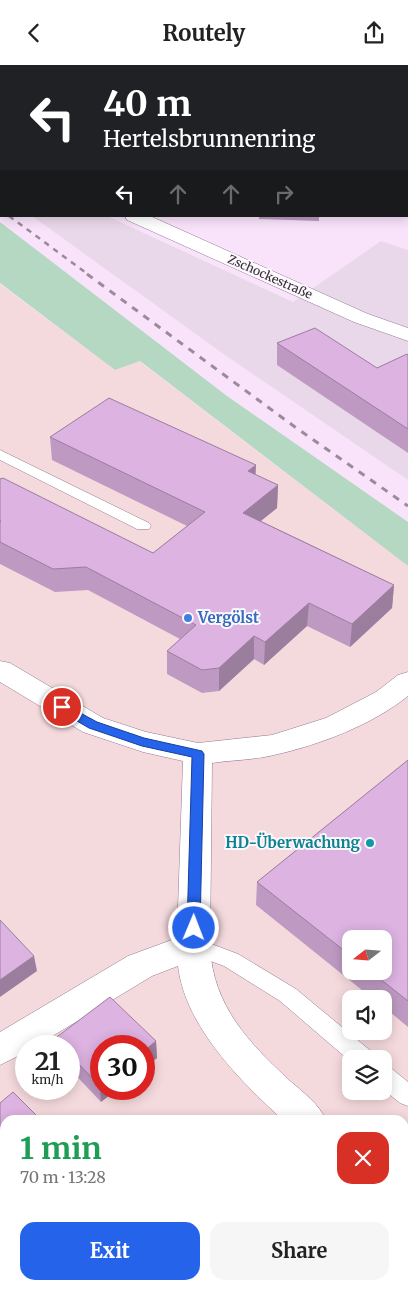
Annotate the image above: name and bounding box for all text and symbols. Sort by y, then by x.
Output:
icon: back [20,19,48,47]
text: Routely [163,19,245,47]
icon: share [360,19,388,47]
text: 40 m [103,82,191,126]
icon: left [20,85,85,150]
text: Hertelsbrunnenring [103,125,315,153]
icon: left [111,180,139,208]
icon: ahead [164,180,192,208]
icon: ahead [217,180,245,208]
icon: right [270,180,298,208]
street label: Zschockestraße [226,251,315,302]
place label: Vergölst [197,608,259,627]
marker: Vergölst [182,612,194,624]
pin [41,686,83,728]
icon: arrive [48,693,76,721]
place label: HD-Überwachung [225,832,361,852]
marker: HD-Überwachung [364,837,376,849]
position arrow [167,901,219,953]
north arrow [342,930,392,980]
map controls [342,930,392,1100]
button: sound [342,990,392,1040]
speed limit sign: 30 [90,1035,155,1100]
text: 21 [35,1045,60,1077]
button: layers [342,1050,392,1100]
text: km/h [32,1072,63,1087]
text: 1 min [20,1129,102,1167]
button: close [337,1132,389,1184]
text: 70 m · 13:28 [20,1167,106,1187]
button: Exit [20,1222,200,1280]
button: Share [210,1222,389,1280]

